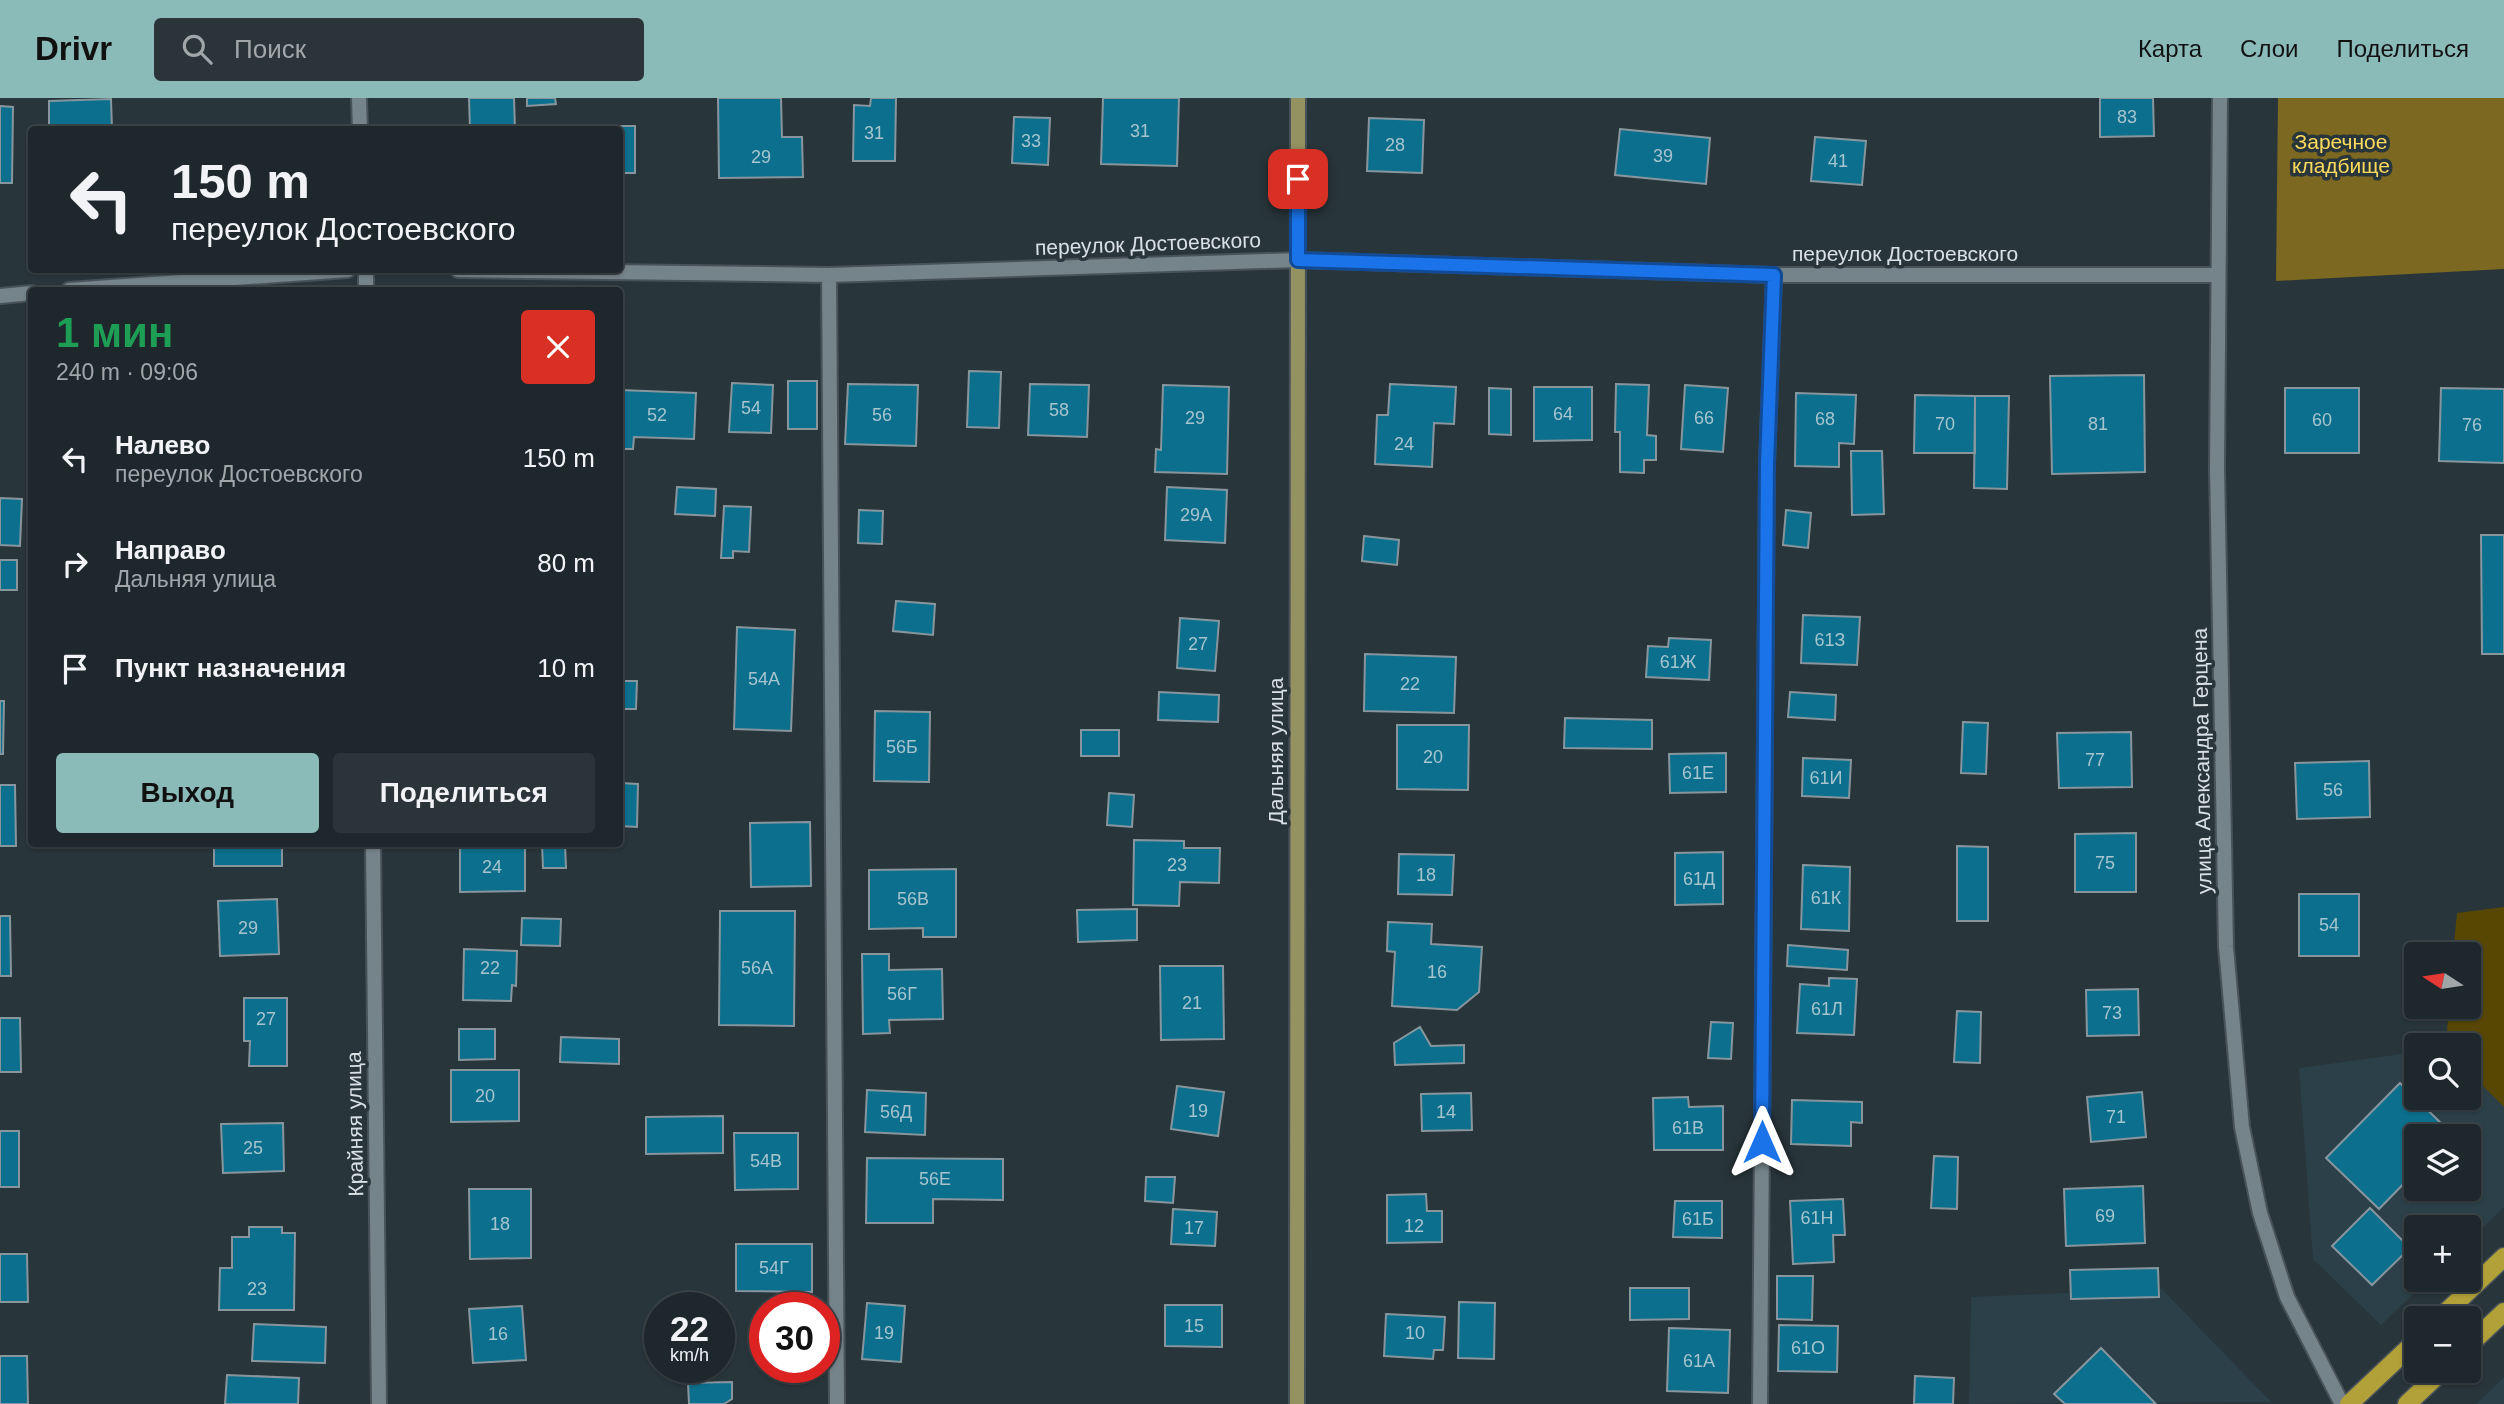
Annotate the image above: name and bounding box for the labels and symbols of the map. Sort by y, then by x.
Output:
house number: 83 [2117,107,2137,127]
house number: 31 [1130,121,1150,141]
house number: 31 [864,123,884,143]
park label: Заречное кладбище [2292,130,2390,177]
house number: 33 [1021,131,1041,151]
house number: 28 [1385,135,1405,155]
house number: 39 [1653,146,1673,166]
house number: 29 [751,147,771,167]
pin [1268,149,1328,209]
house number: 41 [1828,151,1848,171]
street label: переулок Достоевского [1035,228,1261,259]
street label: переулок Достоевского [1792,242,2018,265]
house number: 54 [741,398,761,418]
house number: 58 [1049,400,1069,420]
house number: 64 [1553,404,1573,424]
house number: 52 [647,405,667,425]
house number: 56 [872,405,892,425]
house number: 29 [1185,408,1205,428]
house number: 66 [1694,408,1714,428]
house number: 68 [1815,409,1835,429]
house number: 60 [2312,410,2332,430]
house number: 70 [1935,414,1955,434]
house number: 81 [2088,414,2108,434]
house number: 76 [2462,415,2482,435]
house number: 24 [1394,434,1414,454]
house number: 29А [1180,505,1212,525]
street label: улица Александра Герцена [2188,627,2215,894]
house number: 61З [1815,630,1845,650]
house number: 27 [1188,634,1208,654]
house number: 61Ж [1660,652,1697,672]
house number: 54А [748,669,780,689]
house number: 22 [1400,674,1420,694]
street label: Дальняя улица [1264,677,1287,825]
house number: 56Б [886,737,918,757]
house number: 20 [1423,747,1443,767]
house number: 77 [2085,750,2105,770]
house number: 61Е [1682,763,1714,783]
house number: 61И [1810,768,1842,788]
house number: 56 [2323,780,2343,800]
house number: 75 [2095,853,2115,873]
house number: 23 [1167,855,1187,875]
house number: 24 [482,857,502,877]
house number: 18 [1416,865,1436,885]
house number: 61Д [1683,869,1715,889]
house number: 61К [1811,888,1842,908]
house number: 56В [897,889,929,909]
house number: 54 [2319,915,2339,935]
house number: 29 [238,918,258,938]
north arrow [2404,942,2482,1018]
house number: 22 [480,958,500,978]
house number: 56А [741,958,773,978]
house number: 16 [1427,962,1447,982]
house number: 56Г [887,984,917,1004]
house number: 21 [1182,993,1202,1013]
house number: 61Л [1811,999,1843,1019]
house number: 73 [2102,1003,2122,1023]
house number: 27 [256,1009,276,1029]
street label: Крайняя улица [342,1051,367,1197]
house number: 20 [475,1086,495,1106]
house number: 19 [1188,1101,1208,1121]
house number: 56Д [880,1102,912,1122]
house number: 14 [1436,1102,1456,1122]
position arrow [1725,1105,1799,1179]
house number: 71 [2106,1107,2126,1127]
house number: 61В [1672,1118,1704,1138]
house number: 25 [243,1138,263,1158]
house number: 54В [750,1151,782,1171]
house number: 56Е [919,1169,951,1189]
house number: 69 [2095,1206,2115,1226]
house number: 61Н [1800,1208,1834,1228]
house number: 61Б [1682,1209,1714,1229]
house number: 18 [490,1214,510,1234]
house number: 12 [1404,1216,1424,1236]
house number: 17 [1184,1218,1204,1238]
house number: 54Г [759,1258,789,1278]
house number: 23 [247,1279,267,1299]
speed limit sign: 30 [749,1292,840,1383]
house number: 15 [1184,1316,1204,1336]
house number: 19 [874,1323,894,1343]
house number: 10 [1405,1323,1425,1343]
house number: 16 [488,1324,508,1344]
house number: 61О [1791,1338,1825,1358]
house number: 61А [1683,1351,1715,1371]

